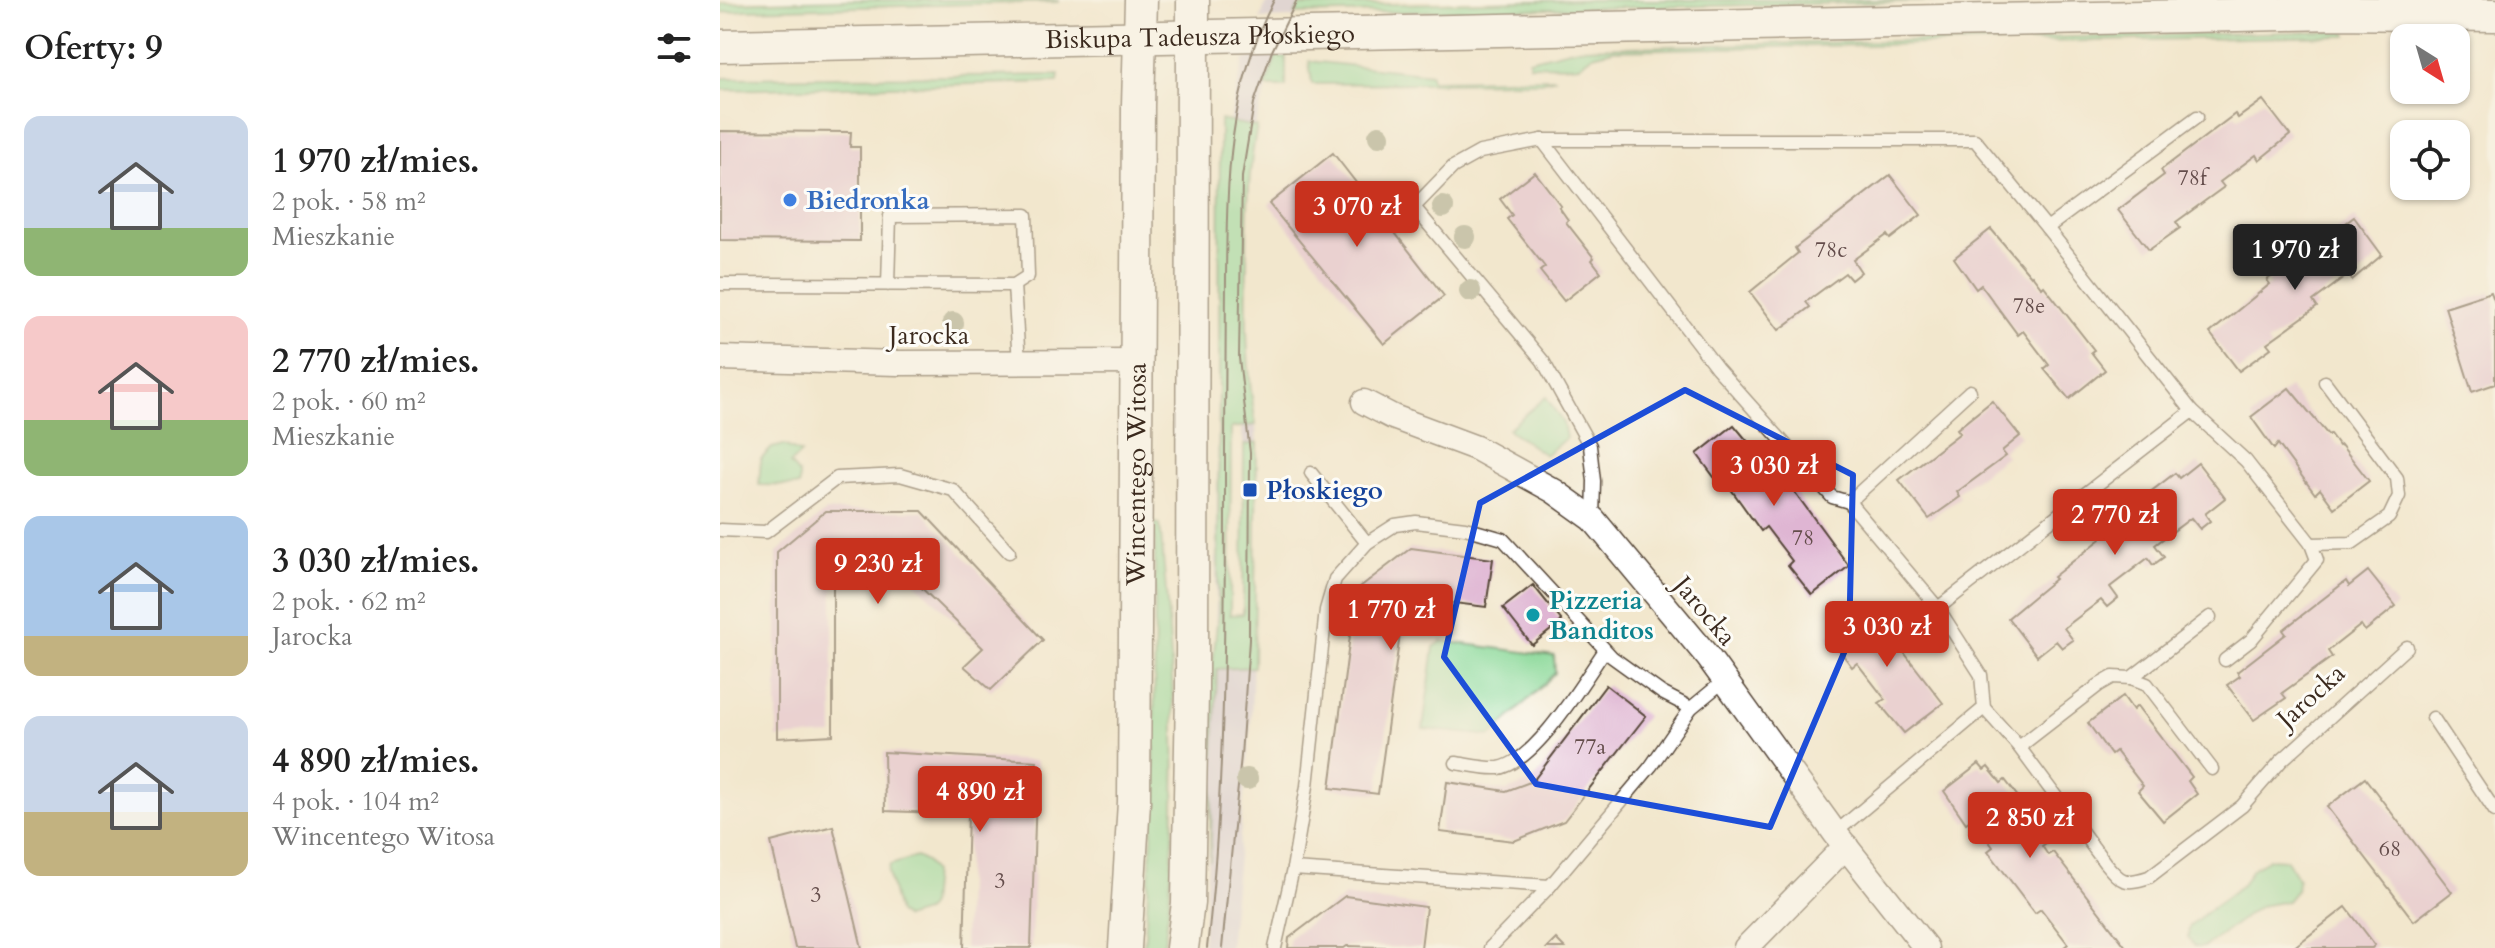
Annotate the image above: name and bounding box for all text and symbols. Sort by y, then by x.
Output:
street label: Biskupa Tadeusza Płoskiego [1045,16,1355,57]
north arrow [2390,24,2470,104]
map controls [2390,24,2470,200]
text: Oferty: 9 [24,25,163,71]
icon: filters [652,26,696,70]
button: locate [2390,120,2470,200]
text: 1 970 zł/mies. [272,138,480,184]
icon: home [88,148,184,244]
house number: 78f [2177,163,2210,193]
pin: 3 070 zł [1274,181,1440,249]
place label: Biedronka [806,183,930,218]
text: 2 pok. · 58 m² [272,184,426,219]
text: 3 070 zł [1313,189,1401,224]
marker: Biedronka [781,191,799,209]
text: Mieszkanie [272,219,395,254]
pin: 1 970 zł [2212,224,2378,292]
text: 1 970 zł [2251,232,2339,267]
house number: 78c [1815,235,1847,265]
house number: 78e [2013,291,2045,321]
street label: Jarocka [885,318,969,353]
text: 2 770 zł/mies. [272,338,480,384]
icon: home [88,348,184,444]
street label: Wincentego Witosa [1118,363,1154,587]
text: 2 pok. · 60 m² [272,384,426,419]
text: Mieszkanie [272,419,395,454]
pin: 3 030 zł [1691,440,1857,508]
text: 3 030 zł [1730,448,1818,483]
place label: Płoskiego [1266,473,1383,508]
marker: Płoskiego [1241,481,1259,499]
pin: 2 770 zł [2032,489,2198,557]
text: 2 770 zł [2071,497,2159,532]
house number: 78 [1792,523,1814,553]
text: 3 030 zł/mies. [272,538,480,584]
pin: 9 230 zł [795,538,961,606]
text: 9 230 zł [834,546,922,581]
icon: home [88,548,184,644]
street label: Jarocka [1663,566,1744,653]
place label: Pizzeria Banditos [1549,583,1654,648]
text: 2 pok. · 62 m² [272,584,426,619]
pin: 1 770 zł [1308,584,1474,652]
text: 1 770 zł [1347,592,1435,627]
pin: 3 030 zł [1804,601,1970,669]
marker: Pizzeria Banditos [1524,606,1542,624]
text: 3 030 zł [1843,609,1931,644]
text: Jarocka [272,619,353,654]
street label: Jarocka [2266,656,2353,739]
house number: 77a [1574,732,1607,762]
text: 4 890 zł/mies. [272,738,480,784]
icon: home [88,748,184,844]
pin: 4 890 zł [897,766,1063,834]
text: 4 890 zł [936,774,1024,809]
text: 4 pok. · 104 m² [272,784,439,819]
pin: 2 850 zł [1947,792,2113,860]
text: 2 850 zł [1986,800,2074,835]
text: Wincentego Witosa [272,819,495,854]
house number: 68 [2379,834,2401,864]
house number: 3 [994,866,1006,896]
house number: 3 [810,880,822,910]

